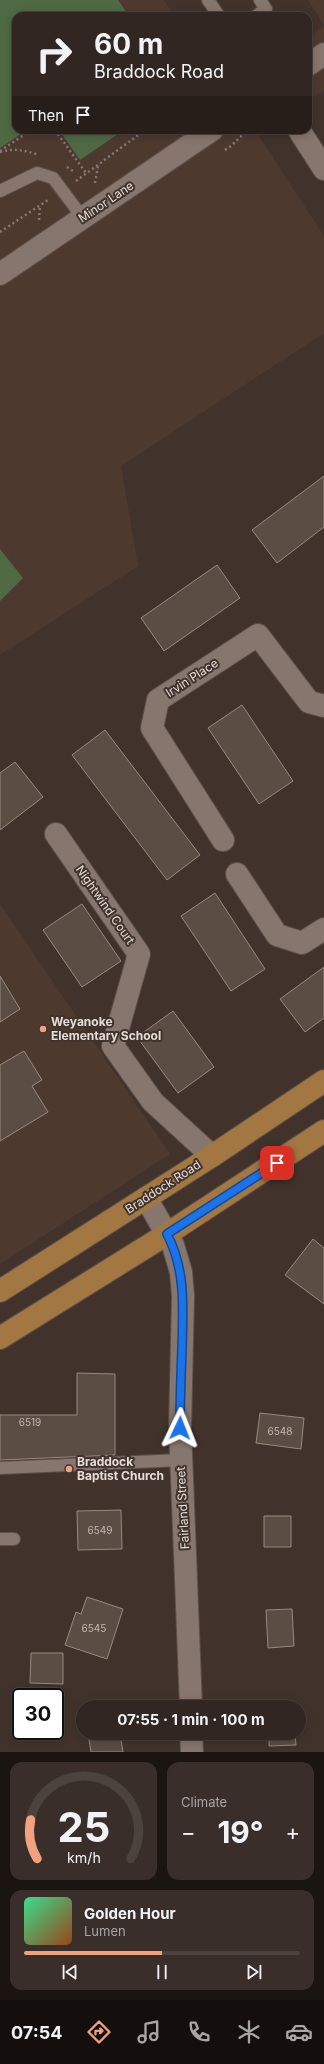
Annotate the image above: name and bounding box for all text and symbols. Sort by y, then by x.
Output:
text: 60 m [94,27,163,61]
icon: right [28,28,80,80]
text: Braddock Road [94,61,224,82]
icon: arrive [72,104,94,126]
text: Then [28,106,64,125]
street label: Minor Lane [75,178,136,226]
street label: Irvin Place [163,655,221,700]
street label: Nightwind Court [73,862,138,947]
place label: Weyanoke Elementary School [51,1014,161,1043]
marker: Weyanoke Elementary School [38,1024,48,1034]
pin [260,1146,294,1180]
icon: arrive [266,1152,288,1174]
street label: Braddock Road [122,1157,203,1216]
position arrow [159,1407,201,1449]
house number: 6519 [19,1416,41,1428]
house number: 6548 [268,1425,292,1437]
place label: Braddock Baptist Church [77,1454,164,1483]
marker: Braddock Baptist Church [64,1464,74,1474]
street label: Fairland Street [173,1466,192,1550]
house number: 6549 [88,1524,112,1536]
house number: 6545 [82,1622,106,1634]
speed limit sign: 30 [12,1688,64,1740]
text: 07:55 · 1 min · 100 m [117,1710,265,1729]
text: Climate [181,1794,227,1810]
text: 25 [57,1802,110,1852]
text: 19° [217,1814,264,1850]
text: − [181,1819,196,1845]
text: + [285,1819,300,1845]
text: km/h [67,1849,100,1866]
text: Golden Hour [84,1904,176,1923]
text: Lumen [84,1923,126,1939]
icon: previous [59,1961,81,1983]
icon: pause [151,1961,173,1983]
icon: next [243,1961,265,1983]
icon: directions [85,2018,113,2046]
icon: music [135,2018,163,2046]
icon: phone [185,2018,213,2046]
icon: climate [235,2018,263,2046]
icon: car [285,2018,313,2046]
text: 07:54 [11,2022,62,2043]

